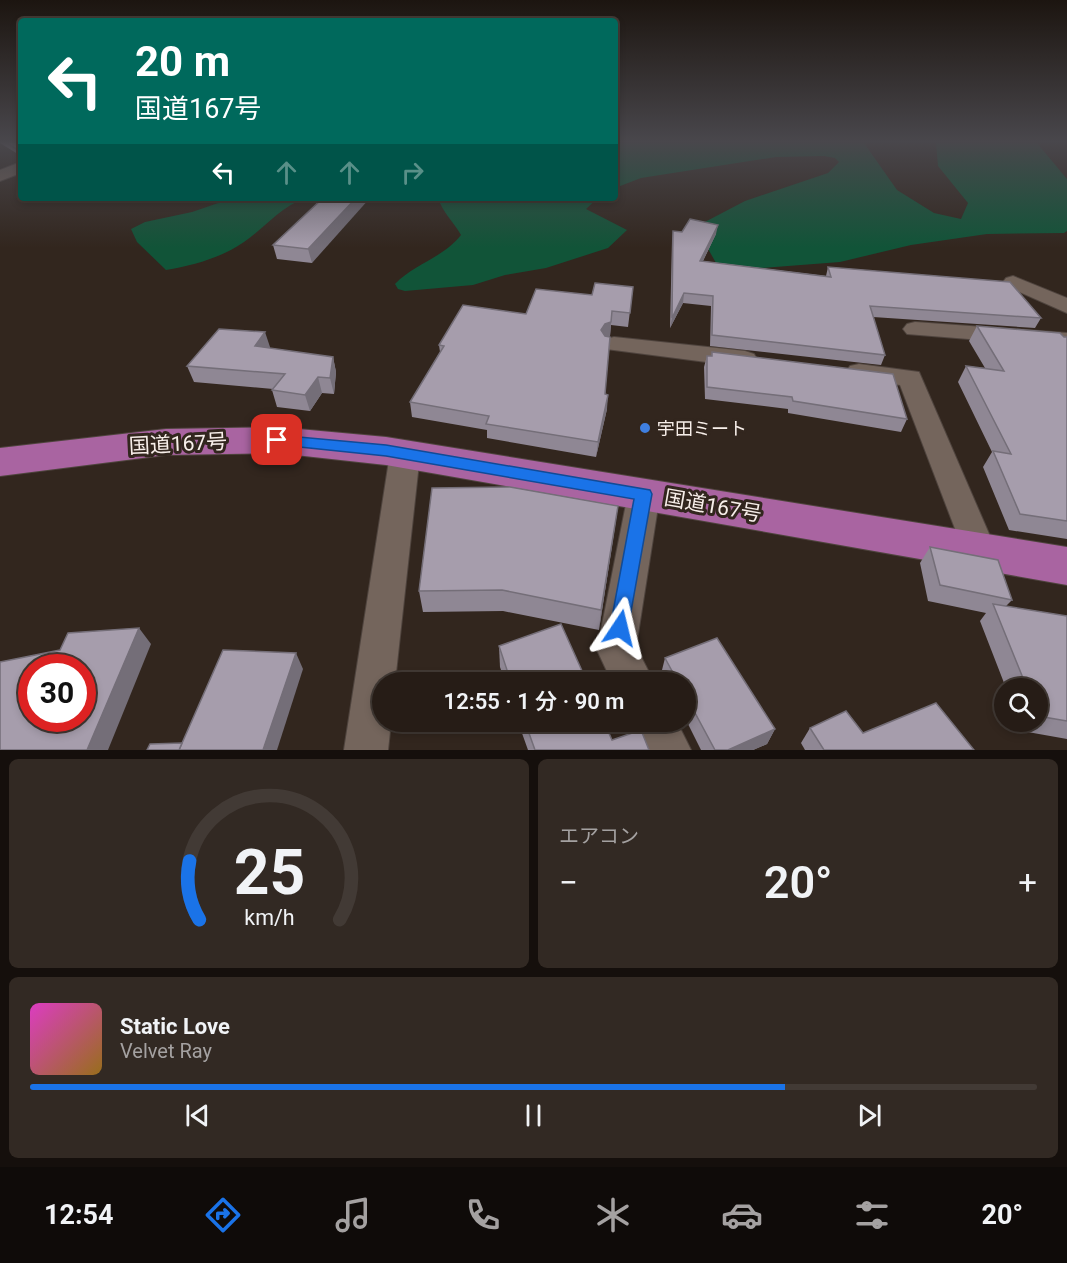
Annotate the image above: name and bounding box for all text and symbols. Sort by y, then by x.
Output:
text: 20 m [135,37,230,86]
icon: left [36,42,114,120]
text: 国道167号 [135,93,262,125]
icon: left [207,156,240,189]
icon: ahead [270,156,303,189]
icon: ahead [333,156,366,189]
icon: right [396,156,429,189]
pin [251,414,302,465]
place label: 宇田ミート [657,418,747,439]
marker: 宇田ミート [638,421,652,435]
icon: arrive [260,423,293,456]
street label: 国道167号 [128,429,228,459]
street label: 国道167号 [662,486,764,526]
position arrow [588,596,652,660]
speed limit sign: 30 [18,654,96,732]
map controls [994,678,1048,732]
button: search [994,678,1048,732]
text: 12:55 · 1 分 · 90 m [444,689,624,714]
text: エアコン [559,824,639,848]
text: 25 [233,836,305,909]
text: 20° [764,856,832,909]
text: − [559,863,578,902]
text: + [1018,863,1037,902]
text: km/h [244,906,294,931]
text: Static Love [120,1014,230,1039]
text: Velvet Ray [120,1039,212,1063]
icon: previous [181,1099,214,1132]
icon: pause [517,1099,550,1132]
icon: next [853,1099,886,1132]
icon: directions [202,1194,244,1236]
icon: music [332,1194,374,1236]
icon: phone [462,1194,504,1236]
icon: climate [592,1194,634,1236]
icon: car [721,1194,763,1236]
icon: filters [851,1194,893,1236]
text: 12:54 [44,1199,114,1231]
text: 20° [981,1199,1023,1231]

